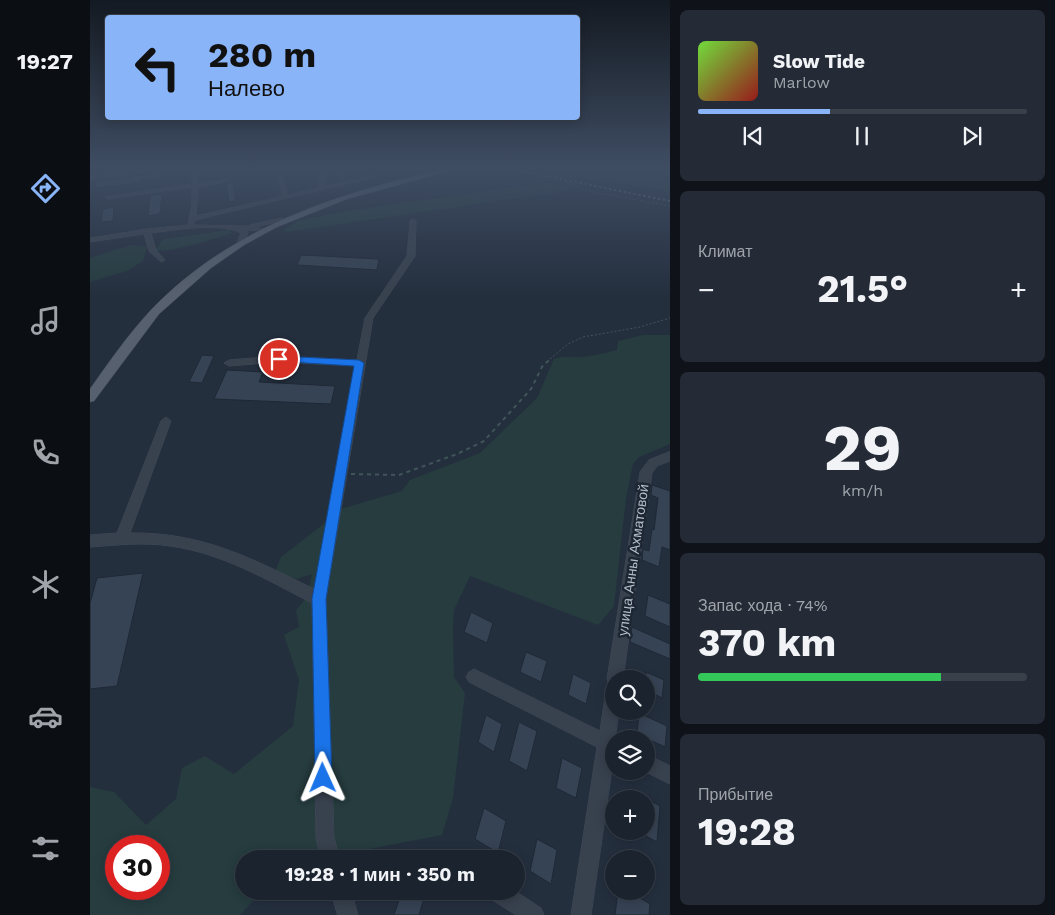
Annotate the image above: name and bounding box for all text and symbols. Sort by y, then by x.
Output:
text: 280 m [208,34,316,76]
icon: left [125,35,190,100]
text: 19:27 [17,49,73,74]
text: Slow Tide [773,50,865,73]
text: Marlow [773,73,830,92]
text: Налево [208,76,285,101]
icon: previous [739,122,767,150]
icon: pause [848,122,876,150]
icon: next [958,122,986,150]
icon: directions [28,171,63,206]
text: Климат [698,242,752,261]
text: 21.5° [817,267,908,311]
text: − [698,273,715,306]
text: + [1010,273,1027,306]
icon: music [28,303,63,338]
pin [258,338,300,380]
icon: arrive [265,345,293,373]
text: 29 [823,410,902,486]
icon: phone [28,435,63,470]
text: km/h [842,481,883,500]
street label: улица Анны Ахматовой [614,483,652,637]
icon: climate [28,567,63,602]
text: Запас хода · 74% [698,596,827,615]
text: 370 km [698,621,836,665]
map controls [605,670,655,900]
button: search [605,670,655,720]
icon: car [28,699,63,734]
button: layers [605,730,655,780]
position arrow [296,751,348,803]
text: Прибытие [698,785,773,804]
button: + [605,790,655,840]
text: 19:28 [698,810,796,854]
icon: filters [28,831,63,866]
speed limit sign: 30 [105,835,170,900]
button: − [605,850,655,900]
text: 19:28 · 1 мин · 350 m [285,863,475,886]

